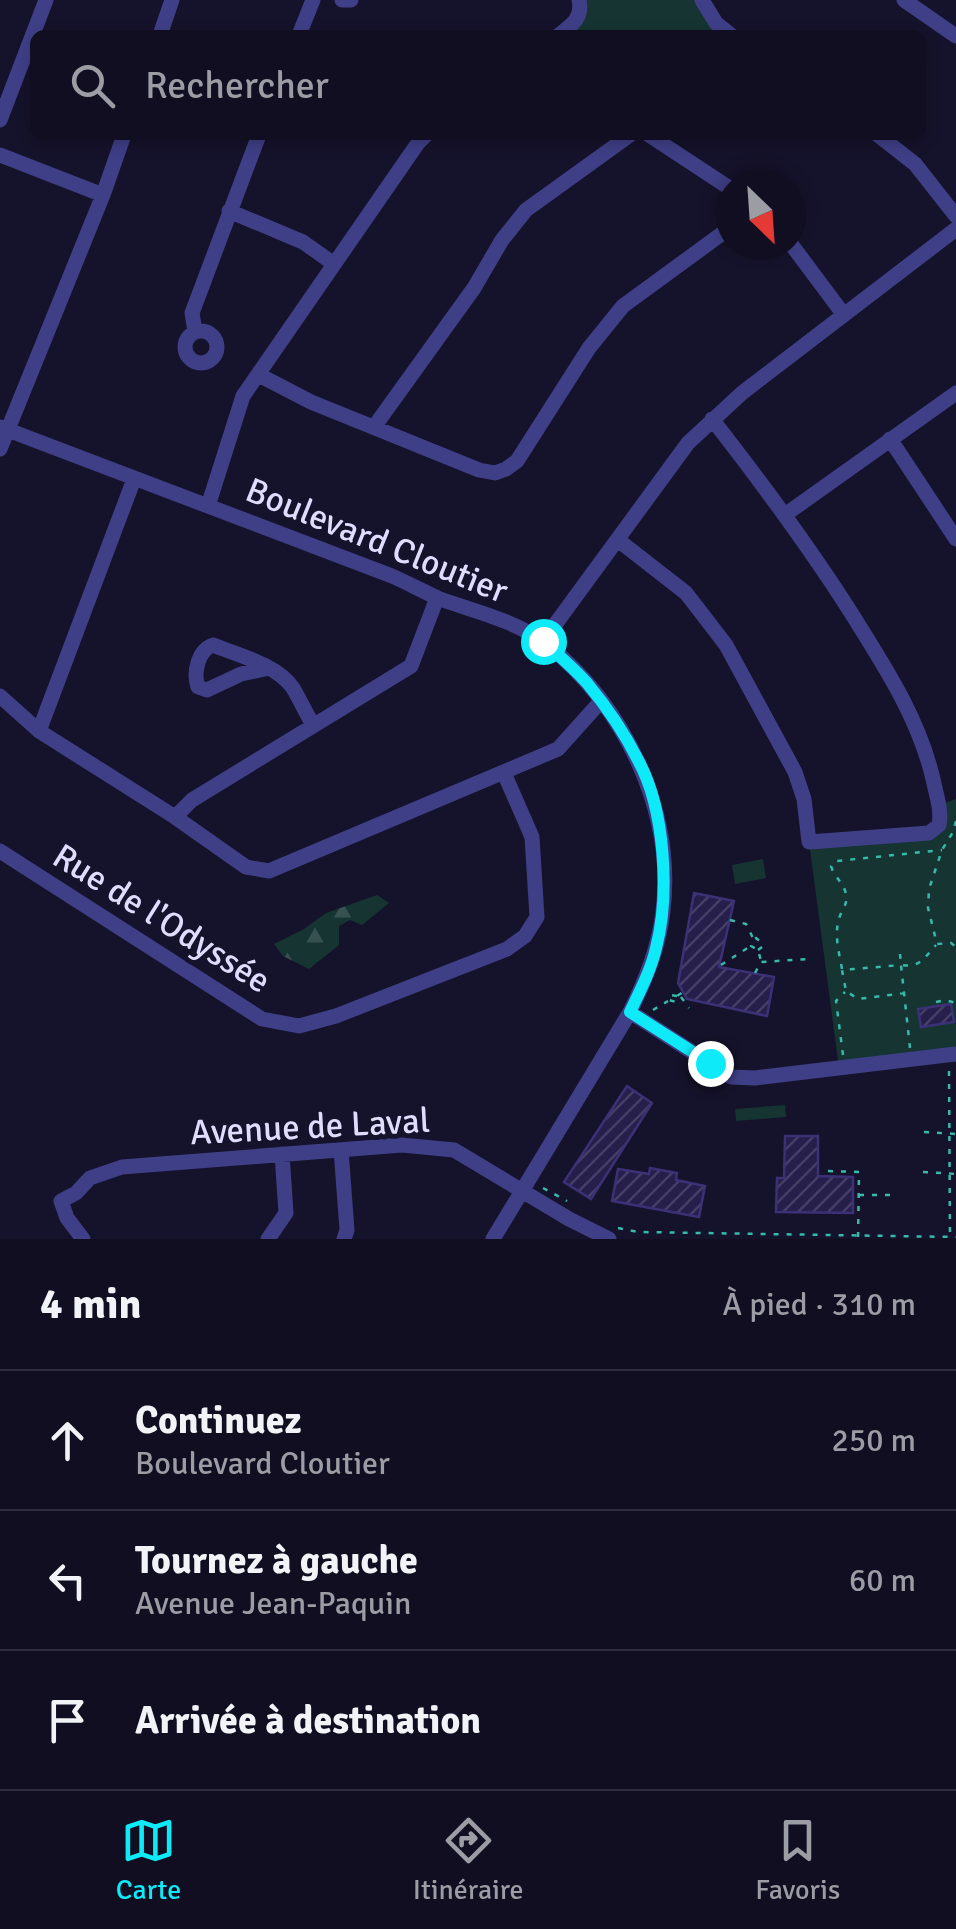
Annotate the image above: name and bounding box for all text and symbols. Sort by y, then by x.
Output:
search box [30,30,926,140]
icon: search [65,58,120,113]
text: Rechercher [145,62,329,109]
north arrow [716,170,806,260]
street label: Boulevard Cloutier [240,468,514,613]
route start [521,619,567,665]
street label: Rue de l'Odyssée [45,834,278,1002]
route end [688,1041,734,1087]
street label: Avenue de Laval [189,1099,431,1154]
text: 4 min [40,1279,141,1330]
text: À pied · 310 m [723,1285,916,1324]
text: Continuez [135,1397,302,1444]
icon: ahead [40,1413,95,1468]
text: 250 m [832,1421,916,1460]
text: Boulevard Cloutier [135,1444,390,1483]
text: Tournez à gauche [135,1537,418,1584]
icon: left [40,1553,95,1608]
text: 60 m [849,1561,916,1600]
text: Avenue Jean-Paquin [135,1584,411,1623]
icon: arrive [40,1693,95,1748]
text: Arrivée à destination [135,1697,481,1744]
tab: Carte [116,1813,181,1907]
tab: Itinéraire [413,1813,524,1907]
tab: Favoris [755,1813,840,1907]

